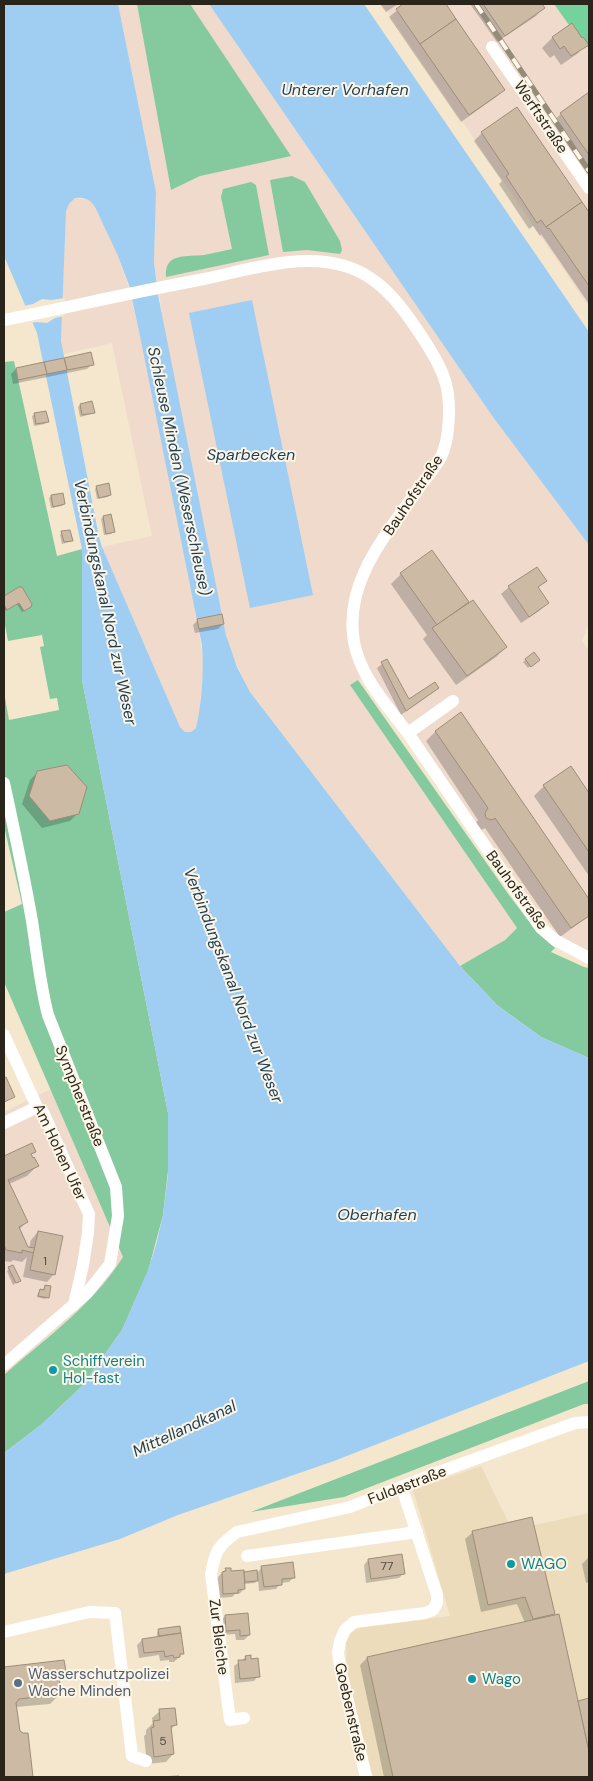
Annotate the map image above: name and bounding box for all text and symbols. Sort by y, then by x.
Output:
street label: Werftstraße [509,77,573,157]
water label: Unterer Vorhafen [281,79,409,100]
water label: Schleuse Minden (Weserschleuse) [143,345,216,597]
water label: Sparbecken [207,444,295,465]
street label: Bauhofstraße [379,451,447,539]
water label: Verbindungskanal Nord zur Weser [69,477,142,728]
street label: Bauhofstraße [482,846,552,934]
water label: Verbindungskanal Nord zur Weser [179,864,289,1107]
street label: Sympherstraße [51,1042,109,1150]
street label: Am Hohen Ufer [29,1100,91,1204]
water label: Oberhafen [337,1204,417,1225]
house number: 1 [43,1253,47,1269]
place label: Schiffverein Hol-fast [63,1351,145,1388]
marker: Schiffverein Hol-fast [47,1364,59,1376]
water label: Mittellandkanal [129,1395,240,1462]
street label: Fuldastraße [365,1461,449,1509]
place label: WAGO [521,1554,567,1574]
house number: 77 [381,1558,393,1574]
marker: WAGO [505,1558,517,1570]
street label: Zur Bleiche [204,1598,234,1676]
street label: Goebenstraße [330,1661,372,1763]
place label: Wasserschutzpolizei Wache Minden [28,1664,169,1701]
place label: Wago [482,1669,521,1689]
marker: Wago [466,1673,478,1685]
marker: Wasserschutzpolizei Wache Minden [12,1677,24,1689]
house number: 5 [159,1733,167,1749]

